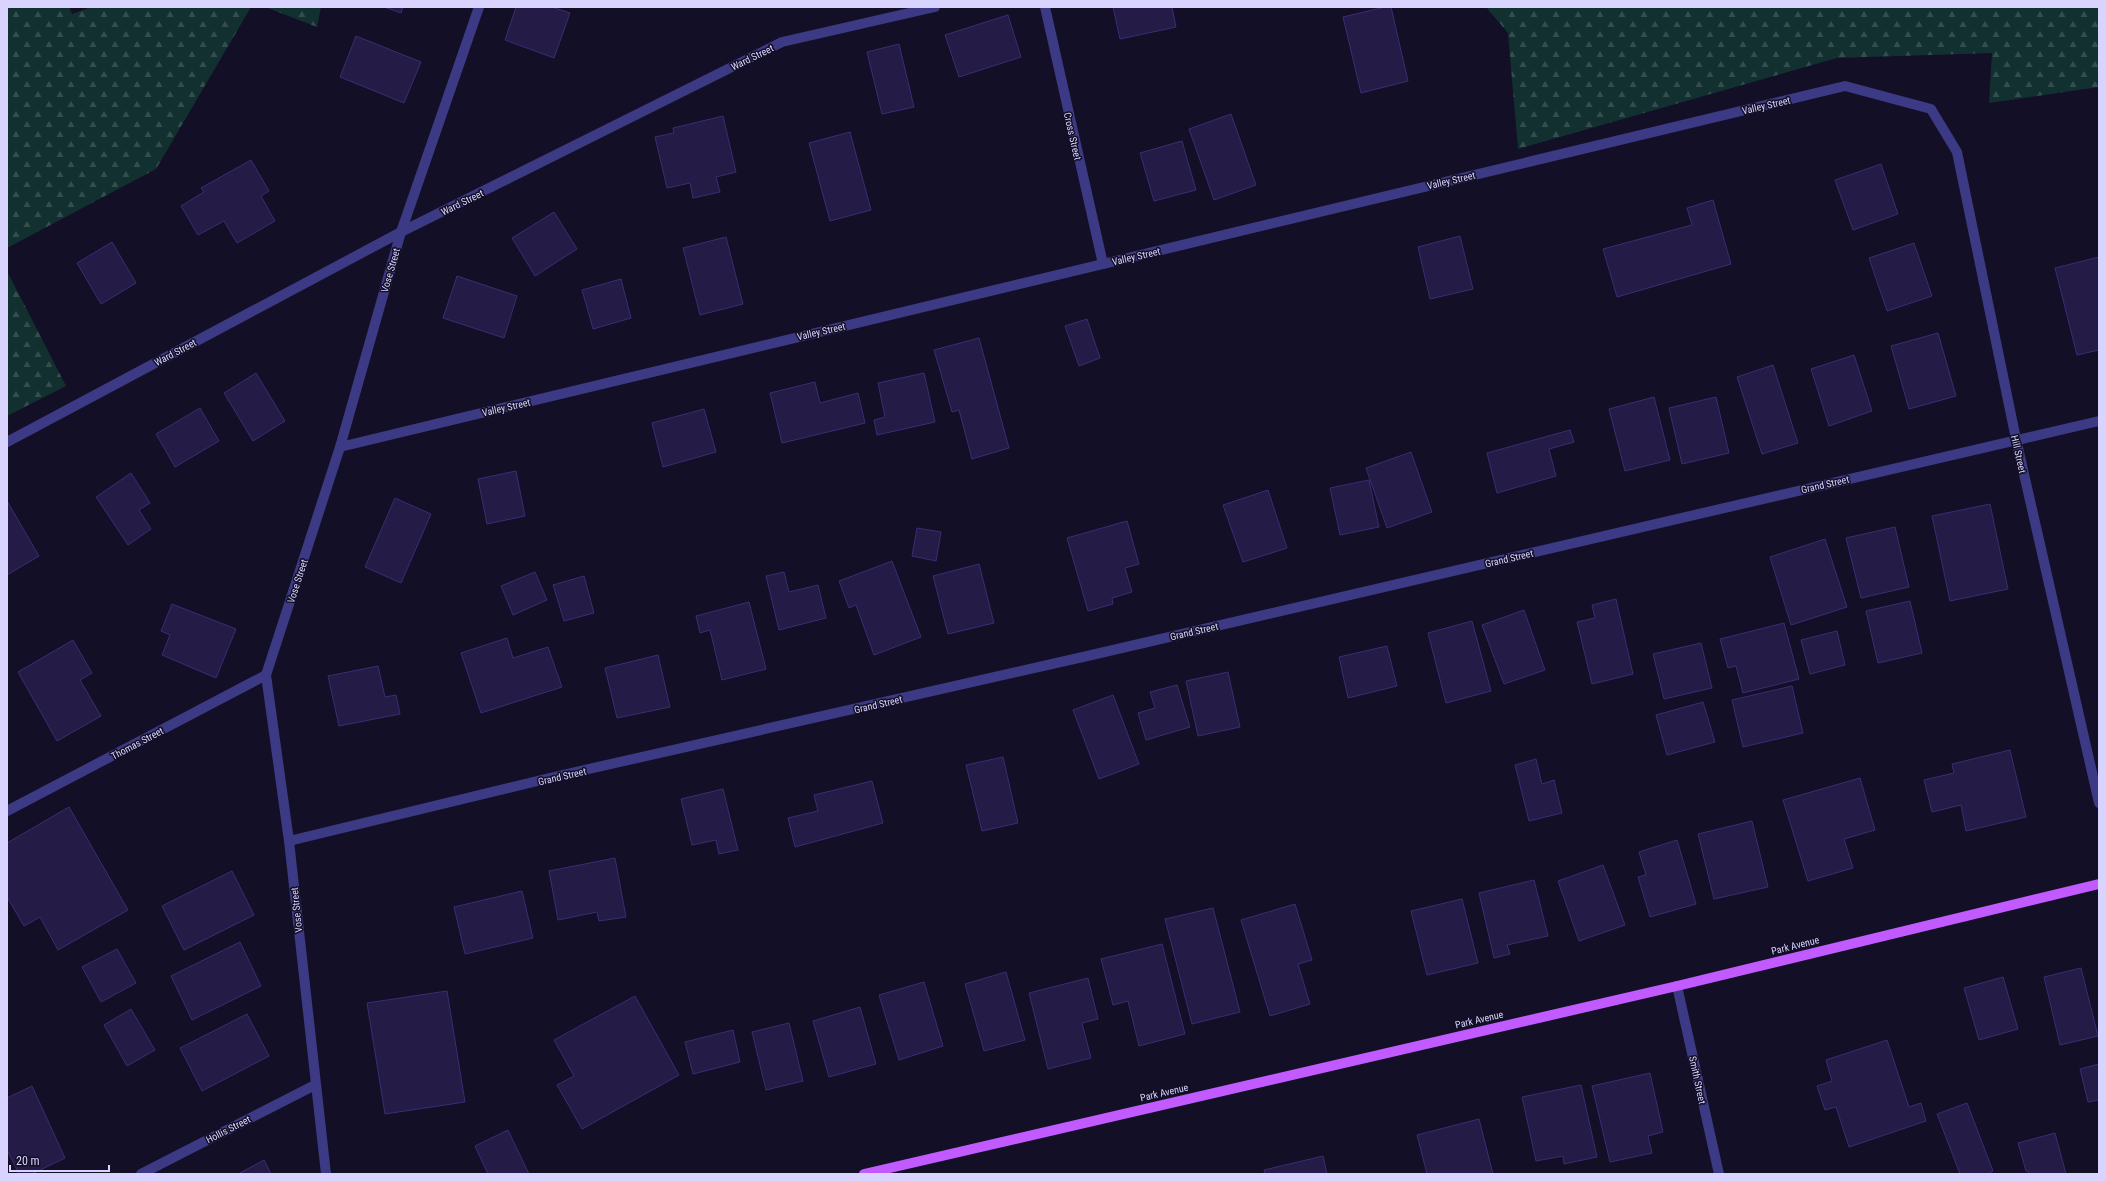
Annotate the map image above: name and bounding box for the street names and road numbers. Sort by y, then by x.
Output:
street label: Ward Street [729,42,775,72]
street label: Valley Street [1741,95,1791,116]
street label: Cross Street [1062,111,1083,161]
street label: Valley Street [1426,170,1476,191]
street label: Ward Street [439,187,485,217]
street label: Valley Street [1111,246,1161,267]
street label: Vose Street [379,247,402,293]
street label: Valley Street [796,321,846,342]
street label: Ward Street [152,337,198,368]
street label: Valley Street [481,397,531,418]
street label: Hill Street [2009,434,2028,474]
street label: Grand Street [1800,474,1850,495]
street label: Grand Street [1484,548,1534,569]
street label: Vose Street [285,558,310,604]
street label: Grand Street [1169,621,1219,642]
street label: Grand Street [853,694,903,715]
street label: Thomas Street [109,725,165,762]
street label: Grand Street [537,766,587,787]
street label: Vose Street [289,887,304,933]
street label: Park Avenue [1770,934,1820,957]
street label: Park Avenue [1454,1009,1504,1030]
street label: Smith Street [1687,1055,1708,1105]
street label: Park Avenue [1139,1082,1189,1103]
street label: Hollis Street [204,1114,252,1145]

